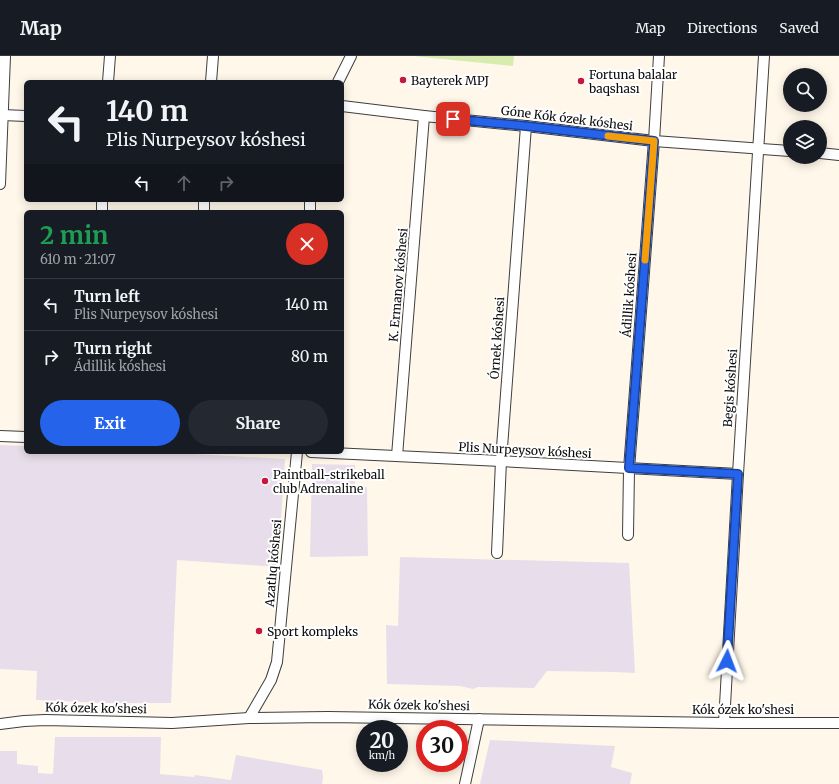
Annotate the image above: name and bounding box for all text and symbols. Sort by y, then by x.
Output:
text: Map [20,16,62,40]
text: Map [635,19,665,37]
text: Directions [687,19,757,37]
text: Saved [779,19,819,37]
place label: Fortuna balalar baqshası [588,67,678,96]
map controls [783,68,827,164]
button: search [783,68,827,112]
place label: Bayterek MPJ [411,73,489,88]
marker: Bayterek MPJ [398,75,408,85]
marker: Fortuna balalar baqshası [576,76,586,86]
text: 140 m [106,93,188,129]
icon: left [40,96,92,148]
pin [436,102,470,136]
street label: Góne Kók ózek kóshesi [500,102,634,134]
icon: arrive [442,108,464,130]
button: layers [783,120,827,164]
text: Plis Nurpeysov kóshesi [106,128,306,151]
icon: left [131,172,153,194]
icon: ahead [173,172,195,194]
icon: right [215,172,237,194]
text: 2 min [40,220,108,251]
button: close [286,223,328,265]
street label: K. Ermanov kóshesi [386,227,410,343]
text: 610 m · 21:07 [40,251,116,268]
street label: Ádillik kóshesi [618,252,639,339]
text: Turn left [74,287,140,306]
icon: left [40,294,62,316]
text: 140 m [285,295,328,314]
street label: Órnek kóshesi [487,296,507,380]
text: Plis Nurpeysov kóshesi [74,306,218,323]
text: Turn right [74,339,152,358]
icon: right [40,346,62,368]
text: 80 m [291,347,328,366]
street label: Begis kóshesi [720,348,740,428]
text: Ádillik kóshesi [74,358,166,375]
button: Exit [40,400,180,446]
button: Share [188,400,328,446]
street label: Plis Nurpeysov kóshesi [458,439,592,461]
place label: Paintball-strikeball club Adrenaline [273,467,385,496]
marker: Paintball-strikeball club Adrenaline [260,476,270,486]
street label: Azatlıq kóshesi [262,518,284,608]
place label: Sport kompleks [267,624,358,639]
marker: Sport kompleks [254,626,264,636]
position arrow [706,640,748,682]
street label: Kók ózek ko'shesi [368,697,470,713]
street label: Kók ózek ko'shesi [45,700,147,716]
street label: Kók ózek ko'shesi [692,702,794,717]
speed limit sign: 30 [416,720,468,772]
text: 20 [370,728,394,753]
text: km/h [369,749,395,762]

